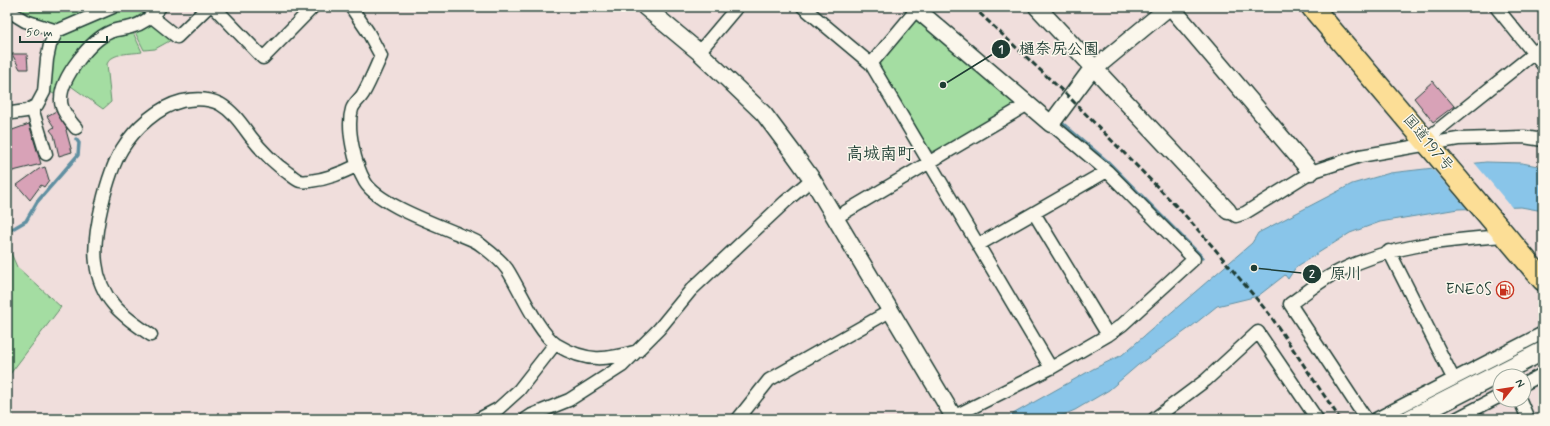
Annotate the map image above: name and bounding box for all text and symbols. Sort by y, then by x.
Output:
scale bar [20,18,107,44]
text: 50 m [26,25,53,41]
callout: 樋奈尻公園 [991,35,1107,63]
text: 樋奈尻公園 [1019,39,1099,60]
text: 1 [998,42,1004,58]
street label: 国道197号 [1398,110,1458,176]
district label: 高城南町 [846,143,914,165]
callout: 原川 [1302,260,1370,288]
text: 原川 [1330,264,1362,285]
text: 2 [1309,267,1315,283]
place label: ENEOS [1446,280,1492,300]
fuel station icon: ENEOS [1495,280,1515,300]
north arrow [1492,368,1532,408]
text: N [1512,377,1528,390]

